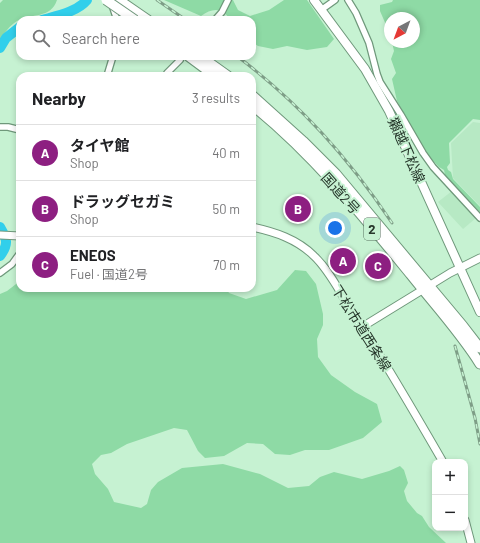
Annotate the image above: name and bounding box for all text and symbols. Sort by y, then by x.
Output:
north arrow [384,12,420,48]
search box [16,16,256,60]
icon: search [30,27,52,49]
text: Search here [62,29,140,47]
text: Nearby [32,88,86,108]
text: 3 results [192,90,240,106]
street label: 獺越下松線 [385,115,429,185]
text: タイヤ館 [70,136,130,154]
text: A [41,145,49,161]
text: 40 m [212,145,240,161]
text: Shop [70,155,99,171]
street label: 国道2号 [318,169,364,217]
text: ドラッグセガミ [70,192,175,210]
pin: B [285,194,311,224]
text: B [41,201,49,217]
text: 50 m [213,201,240,217]
text: Shop [70,211,99,227]
your location [325,218,345,238]
road number: 2 [364,218,380,240]
text: ENEOS [70,246,116,264]
pin: A [330,246,356,276]
pin: C [365,251,391,281]
text: C [41,257,49,273]
text: 70 m [213,257,240,273]
text: Fuel · 国道2号 [70,266,148,282]
street label: 下松市道西条線 [329,282,395,374]
map controls [432,459,468,531]
button: + [432,459,468,495]
button: − [432,495,468,531]

